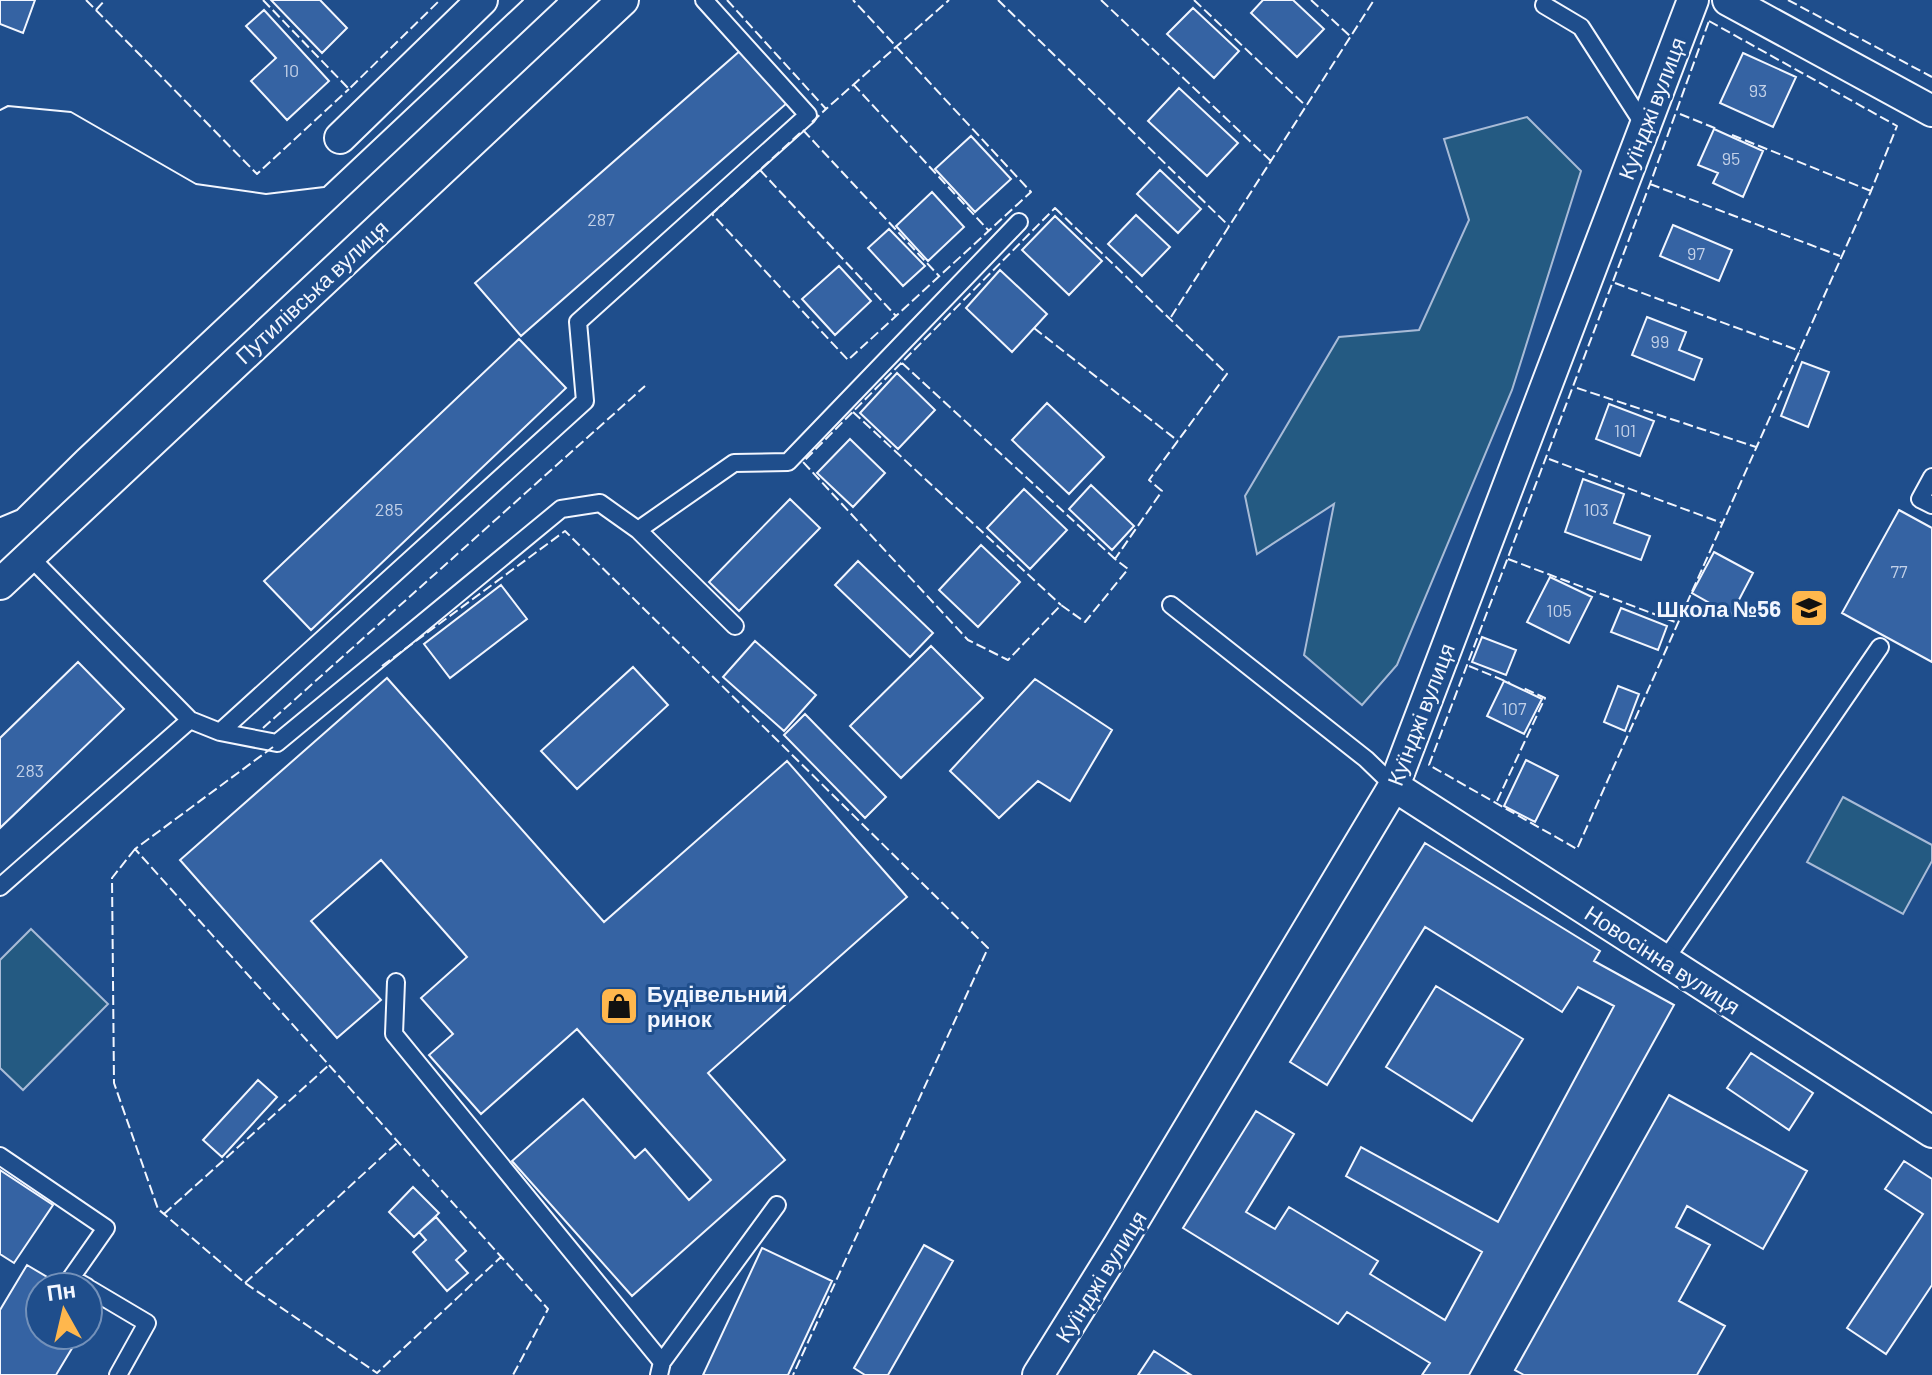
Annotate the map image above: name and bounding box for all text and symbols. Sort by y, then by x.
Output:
street label: Куїнджі вулиця [1612,33,1691,183]
house number: 10 [283,59,299,81]
house number: 93 [1749,79,1767,101]
house number: 95 [1722,147,1740,169]
house number: 287 [587,208,615,230]
street label: Путилівська вулиця [229,214,393,369]
house number: 97 [1687,242,1705,264]
house number: 99 [1651,330,1669,352]
house number: 101 [1614,419,1636,441]
house number: 285 [375,498,403,520]
house number: 103 [1583,498,1609,520]
house number: 77 [1890,560,1908,582]
school or university icon: Школа №56 [1788,587,1830,629]
place label: Школа №56 [1656,595,1781,621]
house number: 105 [1546,599,1572,621]
street label: Куїнджі вулиця [1381,639,1460,789]
house number: 107 [1502,697,1527,719]
house number: 283 [16,759,44,781]
street label: Новосінна вулиця [1580,899,1746,1020]
place label: Будівельний ринок [647,980,788,1032]
shop icon: Будівельний ринок [598,985,640,1027]
street label: Куїнджі вулиця [1049,1205,1152,1347]
north arrow [24,1271,104,1351]
text: Пн [45,1275,77,1305]

